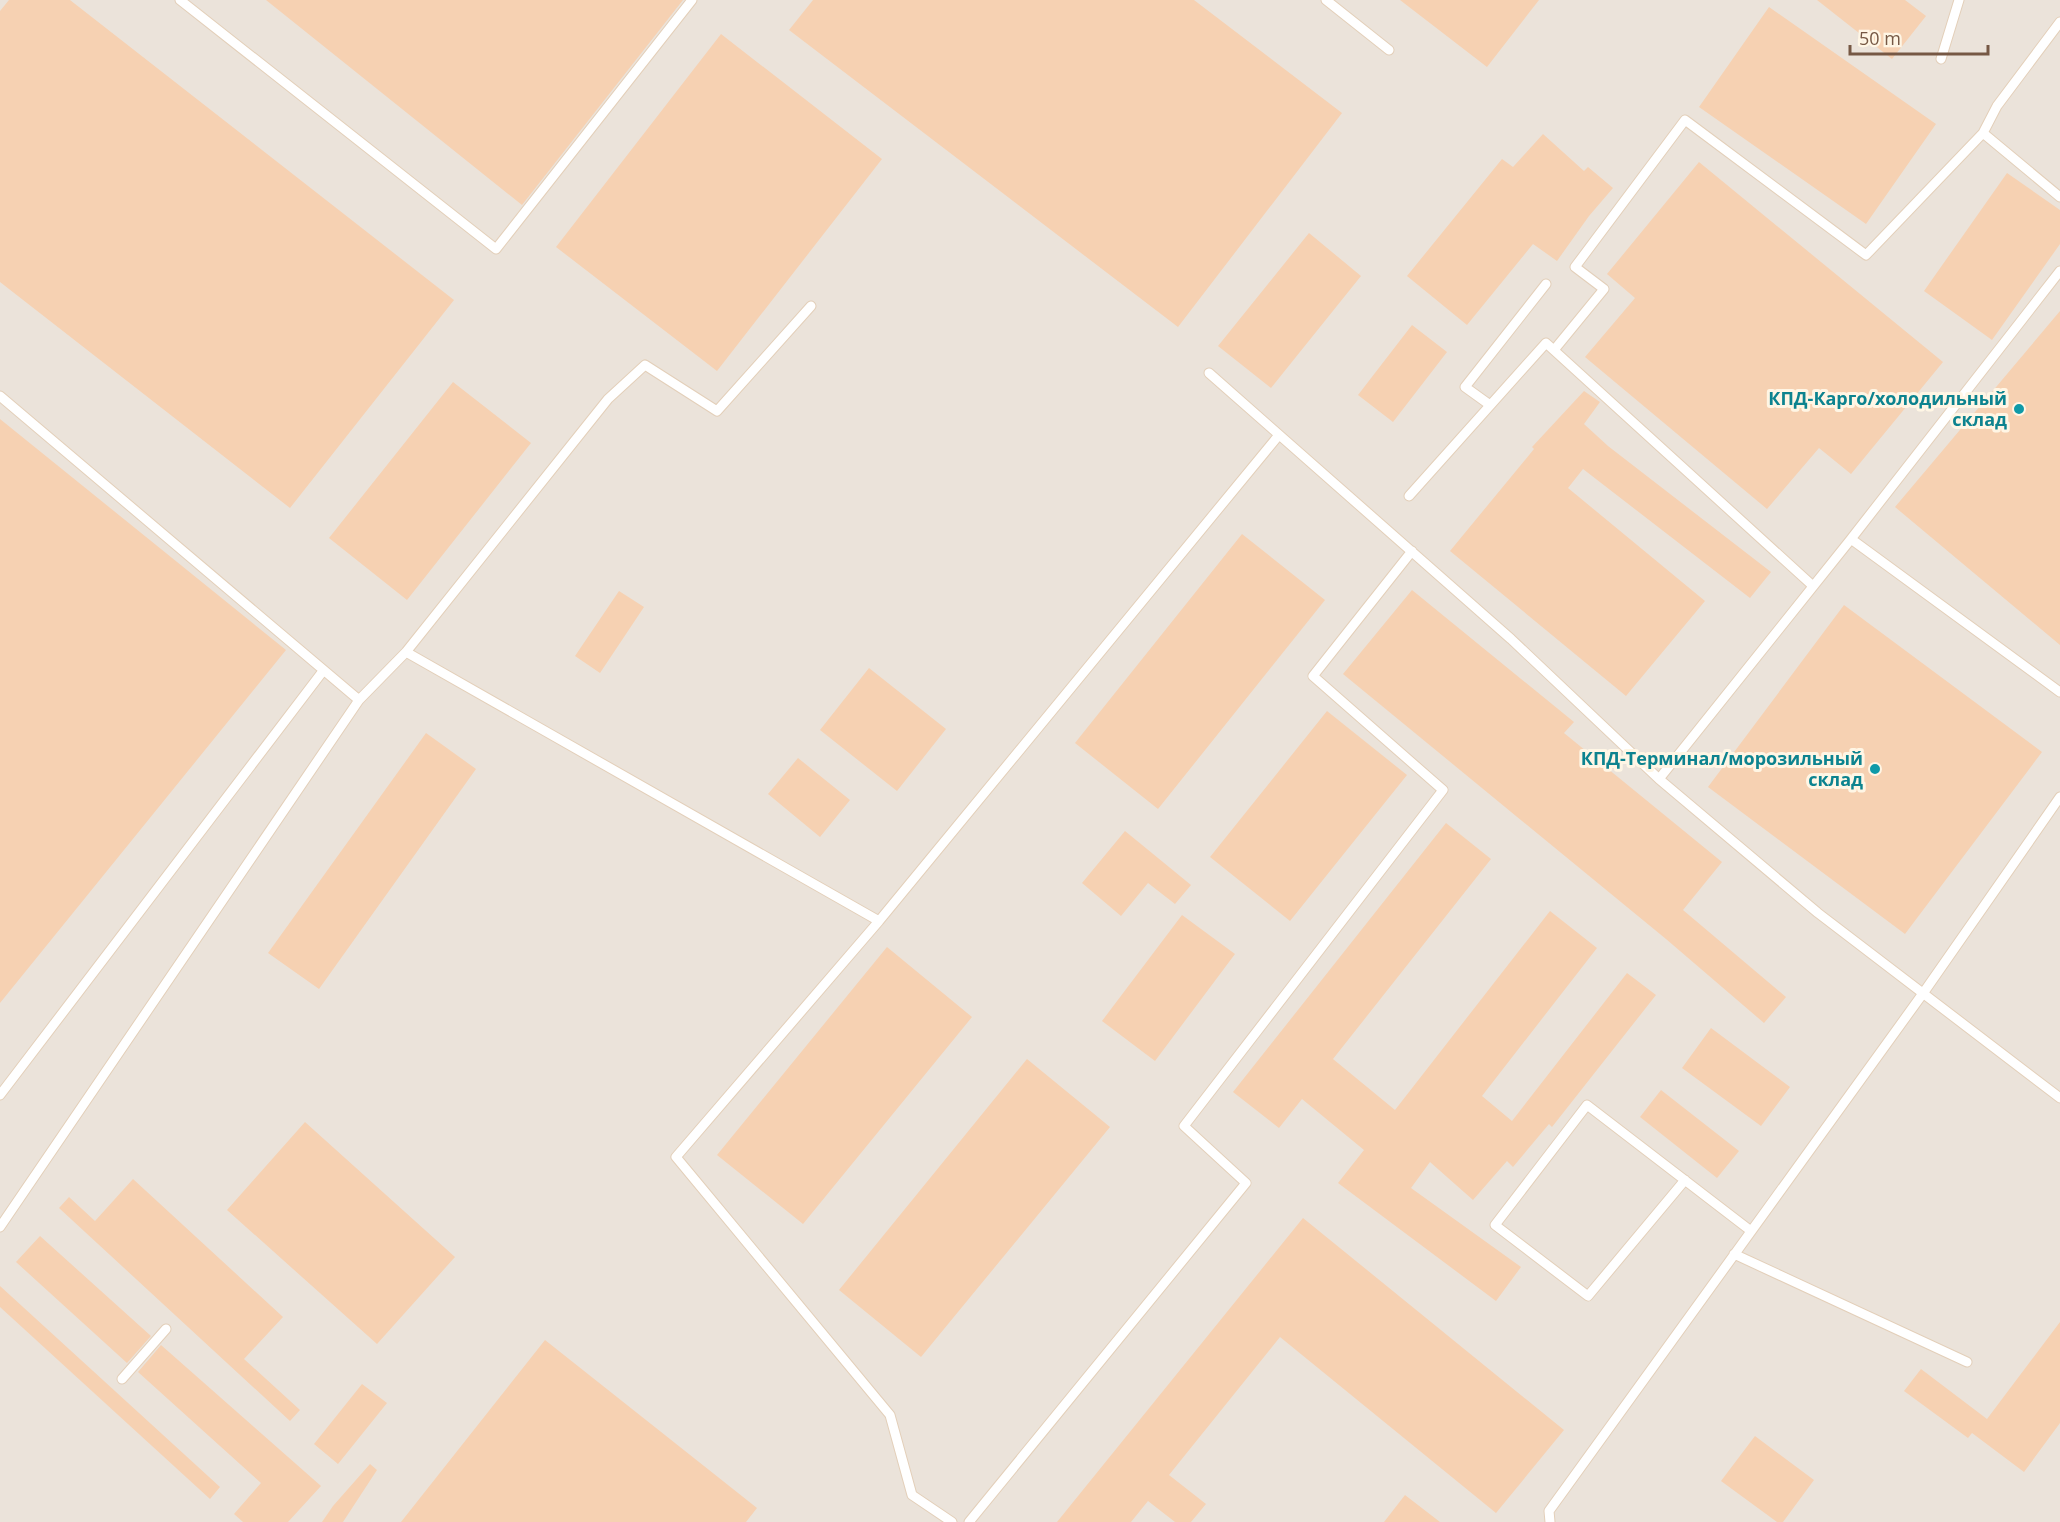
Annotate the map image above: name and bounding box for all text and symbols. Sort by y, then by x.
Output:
scale bar [1850,18,1988,56]
text: 50 m [1859,26,1901,50]
place label: КПД-Карго/холодильный склад [1768,386,2007,431]
marker: КПД-Карго/холодильный склад [2012,402,2026,416]
place label: КПД-Терминал/морозильный склад [1581,746,1863,791]
marker: КПД-Терминал/морозильный склад [1868,762,1882,776]

